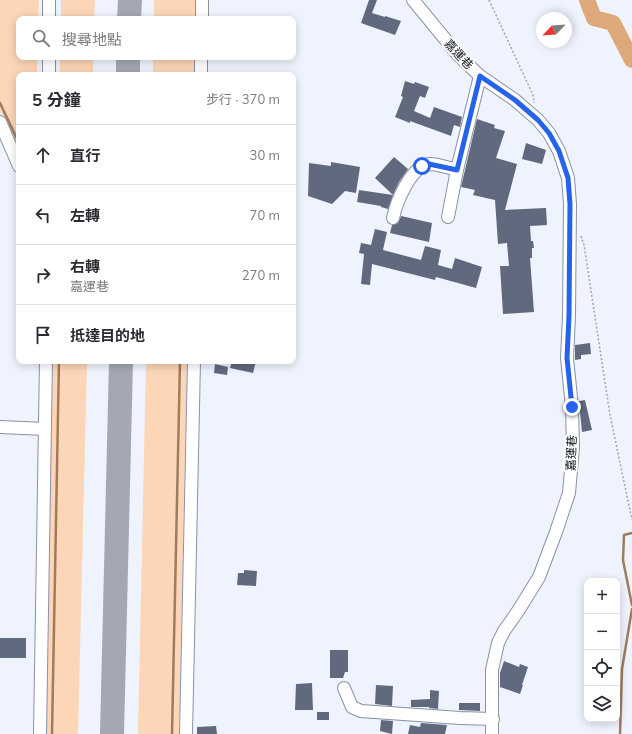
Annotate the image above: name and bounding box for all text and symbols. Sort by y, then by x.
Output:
north arrow [536,12,572,48]
search box [16,16,296,60]
icon: search [30,27,52,49]
text: 搜尋地點 [62,30,122,49]
street label: 嘉運巷 [441,36,477,72]
text: 5 分鐘 [32,89,81,110]
text: 步行 · 370 m [206,91,280,107]
icon: ahead [32,144,54,166]
text: 直行 [70,146,100,165]
text: 30 m [250,147,280,163]
route start [413,157,431,175]
icon: left [32,204,54,226]
text: 左轉 [70,206,100,225]
text: 70 m [250,207,280,223]
text: 右轉 [70,257,100,276]
icon: right [32,264,54,286]
text: 270 m [242,267,280,283]
text: 嘉運巷 [70,278,109,294]
icon: arrive [32,324,54,346]
text: 抵達目的地 [70,326,145,345]
route end [563,398,581,416]
street label: 嘉運巷 [563,435,579,471]
map controls [584,578,620,722]
button: + [584,578,620,614]
button: − [584,614,620,650]
button: locate [584,650,620,686]
button: layers [584,686,620,722]

